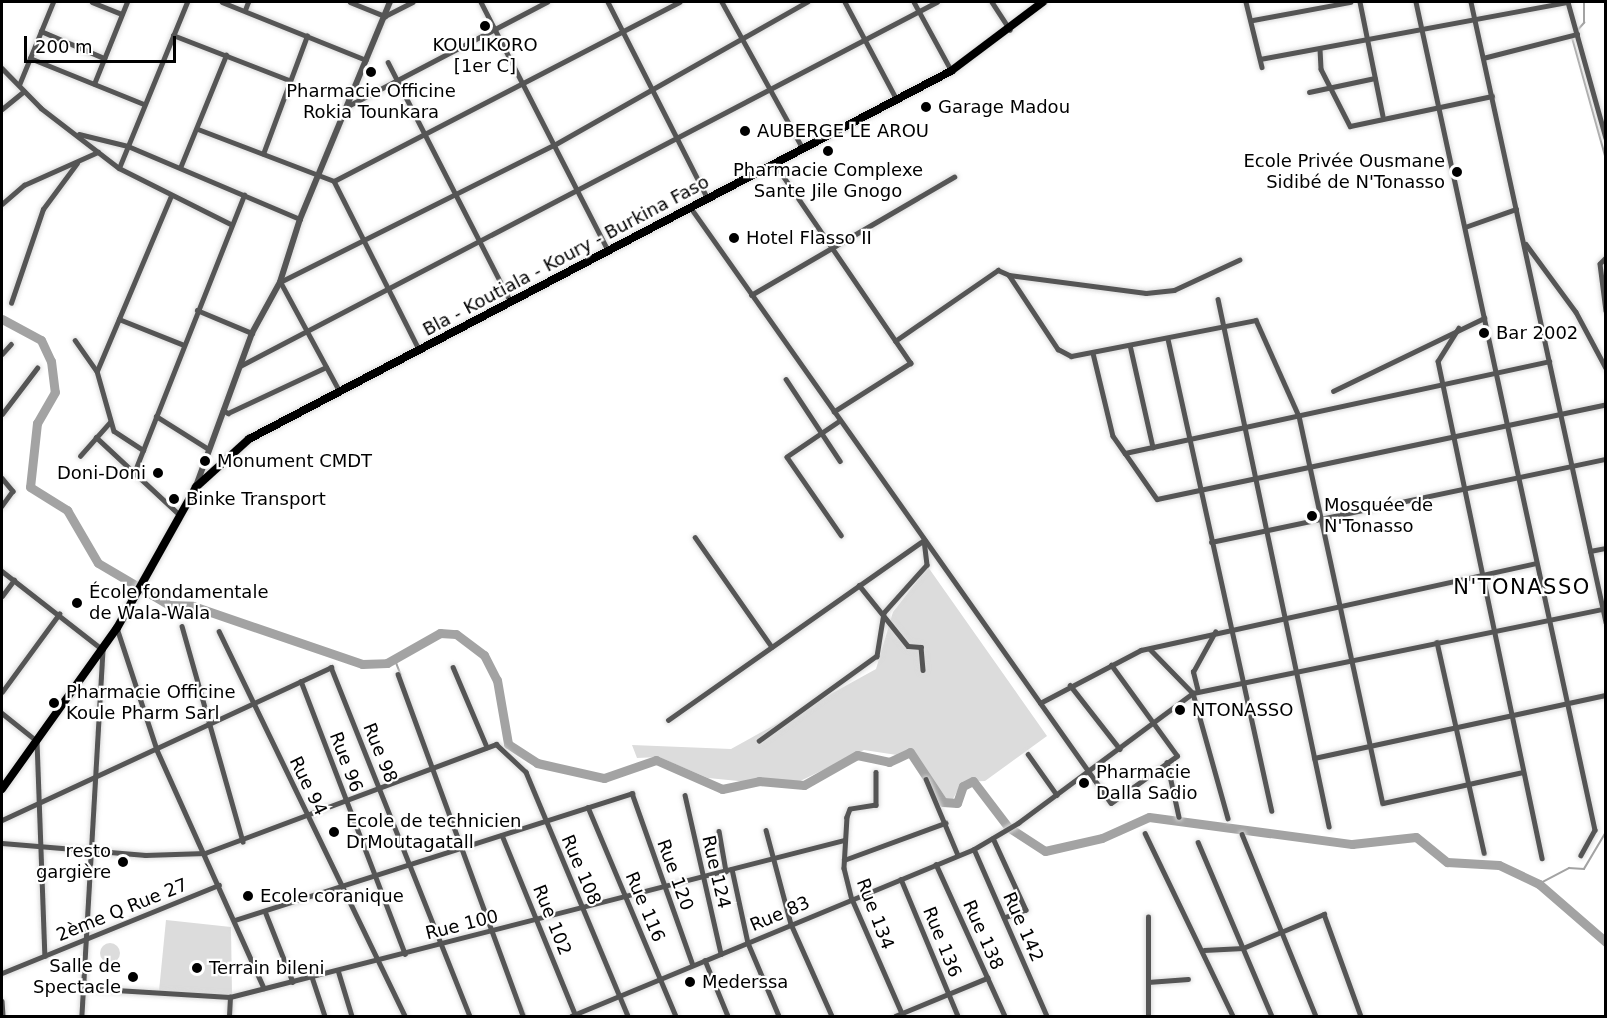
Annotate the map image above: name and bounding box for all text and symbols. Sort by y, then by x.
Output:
marker: KOULIKORO [1er C] [478,19,492,33]
scale bar [27,24,178,62]
place label: KOULIKORO [1er C] [432,35,538,78]
text: 200 m [35,36,93,57]
marker: Pharmacie Officine Rokia Tounkara [364,65,378,79]
place label: Pharmacie Officine Rokia Tounkara [286,81,456,124]
place label: Garage Madou [938,96,1070,118]
marker: Garage Madou [919,100,933,114]
place label: AUBERGE LE AROU [757,120,929,142]
marker: AUBERGE LE AROU [738,124,752,138]
marker: Pharmacie Complexe Sante Jile Gnogo [821,144,835,158]
place label: Ecole Privée Ousmane Sidibé de N'Tonasso [1243,151,1445,194]
place label: Pharmacie Complexe Sante Jile Gnogo [733,160,923,202]
marker: Ecole Privée Ousmane Sidibé de N'Tonasso [1450,165,1464,179]
street label: Bla - Koutiala - Koury - Burkina Faso [419,171,713,341]
place label: Hotel Flasso II [746,227,872,249]
marker: Hotel Flasso II [727,231,741,245]
place label: Bar 2002 [1496,322,1578,344]
marker: Bar 2002 [1477,326,1491,340]
place label: Monument CMDT [217,450,372,472]
marker: Monument CMDT [198,454,212,468]
place label: Doni-Doni [57,462,146,484]
marker: Doni-Doni [151,466,165,480]
place label: Binke Transport [186,488,326,510]
marker: Binke Transport [167,492,181,506]
place label: Mosquée de N'Tonasso [1324,495,1433,538]
marker: Mosquée de N'Tonasso [1305,509,1319,523]
district label: N'TONASSO [1453,574,1591,600]
place label: École fondamentale de Wala-Wala [89,582,268,624]
marker: École fondamentale de Wala-Wala [70,596,84,610]
place label: Pharmacie Officine Koule Pharm Sarl [66,682,236,724]
marker: Pharmacie Officine Koule Pharm Sarl [47,696,61,710]
place label: NTONASSO [1192,699,1293,721]
marker: NTONASSO [1173,703,1187,717]
street label: Rue 98 [358,720,402,786]
street label: Rue 96 [325,729,367,795]
street label: Rue 94 [285,753,331,819]
place label: Pharmacie Dalla Sadio [1096,762,1198,804]
marker: Pharmacie Dalla Sadio [1077,776,1091,790]
place label: Ecole de technicien DrMoutagatall [346,811,522,854]
marker: Ecole de technicien DrMoutagatall [327,825,341,839]
street label: Rue 108 [557,832,605,908]
street label: Rue 124 [697,833,735,911]
street label: Rue 120 [652,836,698,914]
place label: resto gargière [36,841,111,884]
marker: resto gargière [116,855,130,869]
street label: Rue 116 [621,869,669,945]
street label: 2ème Q Rue 27 [53,874,191,946]
street label: Rue 134 [852,875,898,953]
street label: Rue 102 [528,882,576,958]
place label: Ecole coranique [260,885,404,907]
marker: Ecole coranique [241,889,255,903]
street label: Rue 142 [998,889,1048,965]
street label: Rue 83 [747,892,813,936]
street label: Rue 138 [958,897,1008,973]
street label: Rue 136 [918,904,966,980]
street label: Rue 100 [423,906,501,944]
place label: Salle de Spectacle [33,956,121,998]
place label: Terrain bileni [209,957,325,979]
marker: Terrain bileni [190,961,204,975]
marker: Salle de Spectacle [126,970,140,984]
place label: Mederssa [702,971,788,993]
marker: Mederssa [683,975,697,989]

